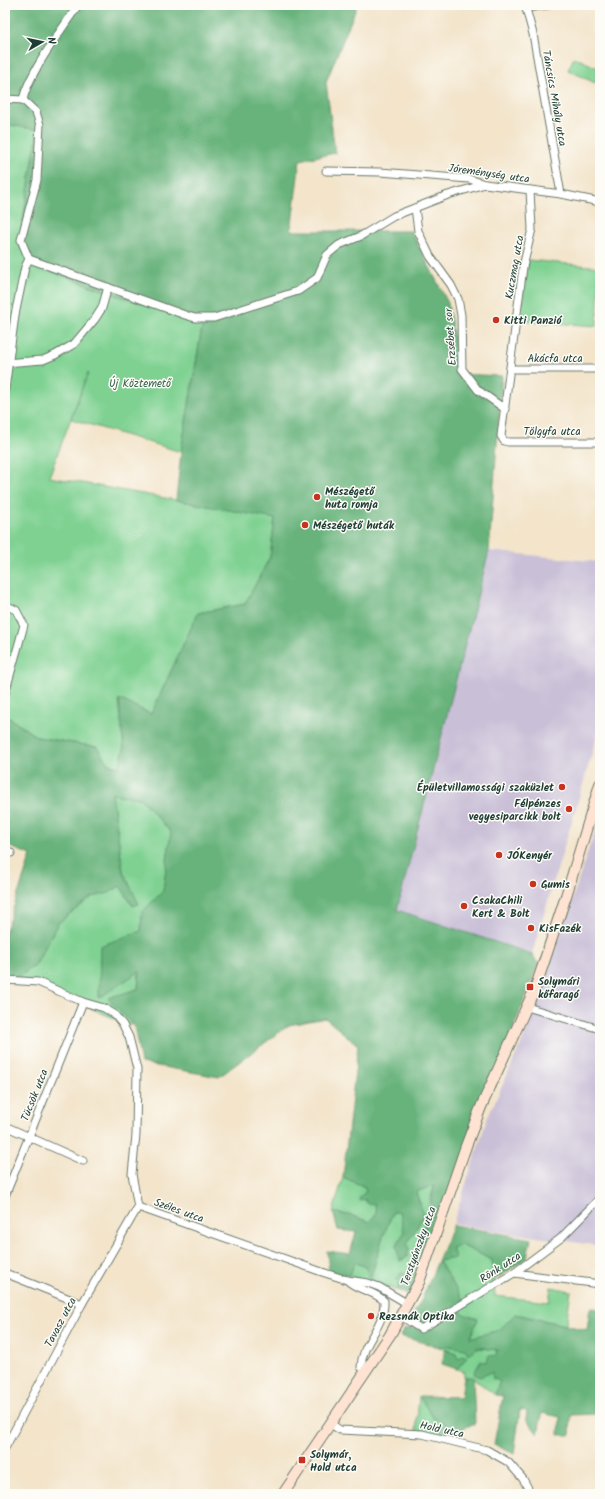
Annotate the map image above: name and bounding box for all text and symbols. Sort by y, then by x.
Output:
north arrow [22,22,62,62]
text: N [41,36,60,45]
street label: Táncsics Mihály utca [537,49,571,148]
street label: Jóreménység utca [447,159,531,189]
street label: Kuczmag utca [501,234,529,301]
street label: Erzsébet sor [440,306,462,366]
place label: Kitti Panzió [504,312,562,330]
marker: Kitti Panzió [491,315,501,325]
street label: Akácfa utca [527,350,583,368]
park label: Új Köztemető [109,375,172,393]
street label: Tölgyfa utca [523,423,581,441]
place label: Mészégető huta romja [325,483,378,514]
marker: Mészégető huta romja [312,492,322,502]
place label: Mészégető huták [313,517,395,535]
marker: Mészégető huták [300,520,310,530]
place label: Épületvillamossági szaküzlet [417,779,555,797]
marker: Épületvillamossági szaküzlet [557,782,567,792]
place label: Félpénzes vegyesiparcikk bolt [469,795,562,826]
marker: Félpénzes vegyesiparcikk bolt [564,804,574,814]
place label: JÓKenyér [507,847,553,865]
marker: JÓKenyér [494,850,504,860]
place label: Gumis [541,876,571,894]
marker: Gumis [528,879,538,889]
place label: CsakaChili Kert & Bolt [472,892,531,923]
marker: CsakaChili Kert & Bolt [459,901,469,911]
place label: KisFazék [539,920,581,938]
marker: KisFazék [526,923,536,933]
place label: Solymári kőfaragó [538,973,580,1004]
marker: Solymári kőfaragó [525,982,535,992]
street label: Tücsök utca [16,1067,54,1124]
street label: Széles utca [151,1194,206,1228]
street label: Terstyánszky utca [396,1204,442,1289]
street label: Rönk utca [476,1248,525,1288]
street label: Tavasz utca [40,1294,82,1351]
place label: Rezsnák Optika [379,1308,455,1326]
marker: Rezsnák Optika [366,1311,376,1321]
street label: Hold utca [418,1417,465,1443]
place label: Solymár, Hold utca [310,1446,357,1477]
marker: Solymár, Hold utca [297,1455,307,1465]

